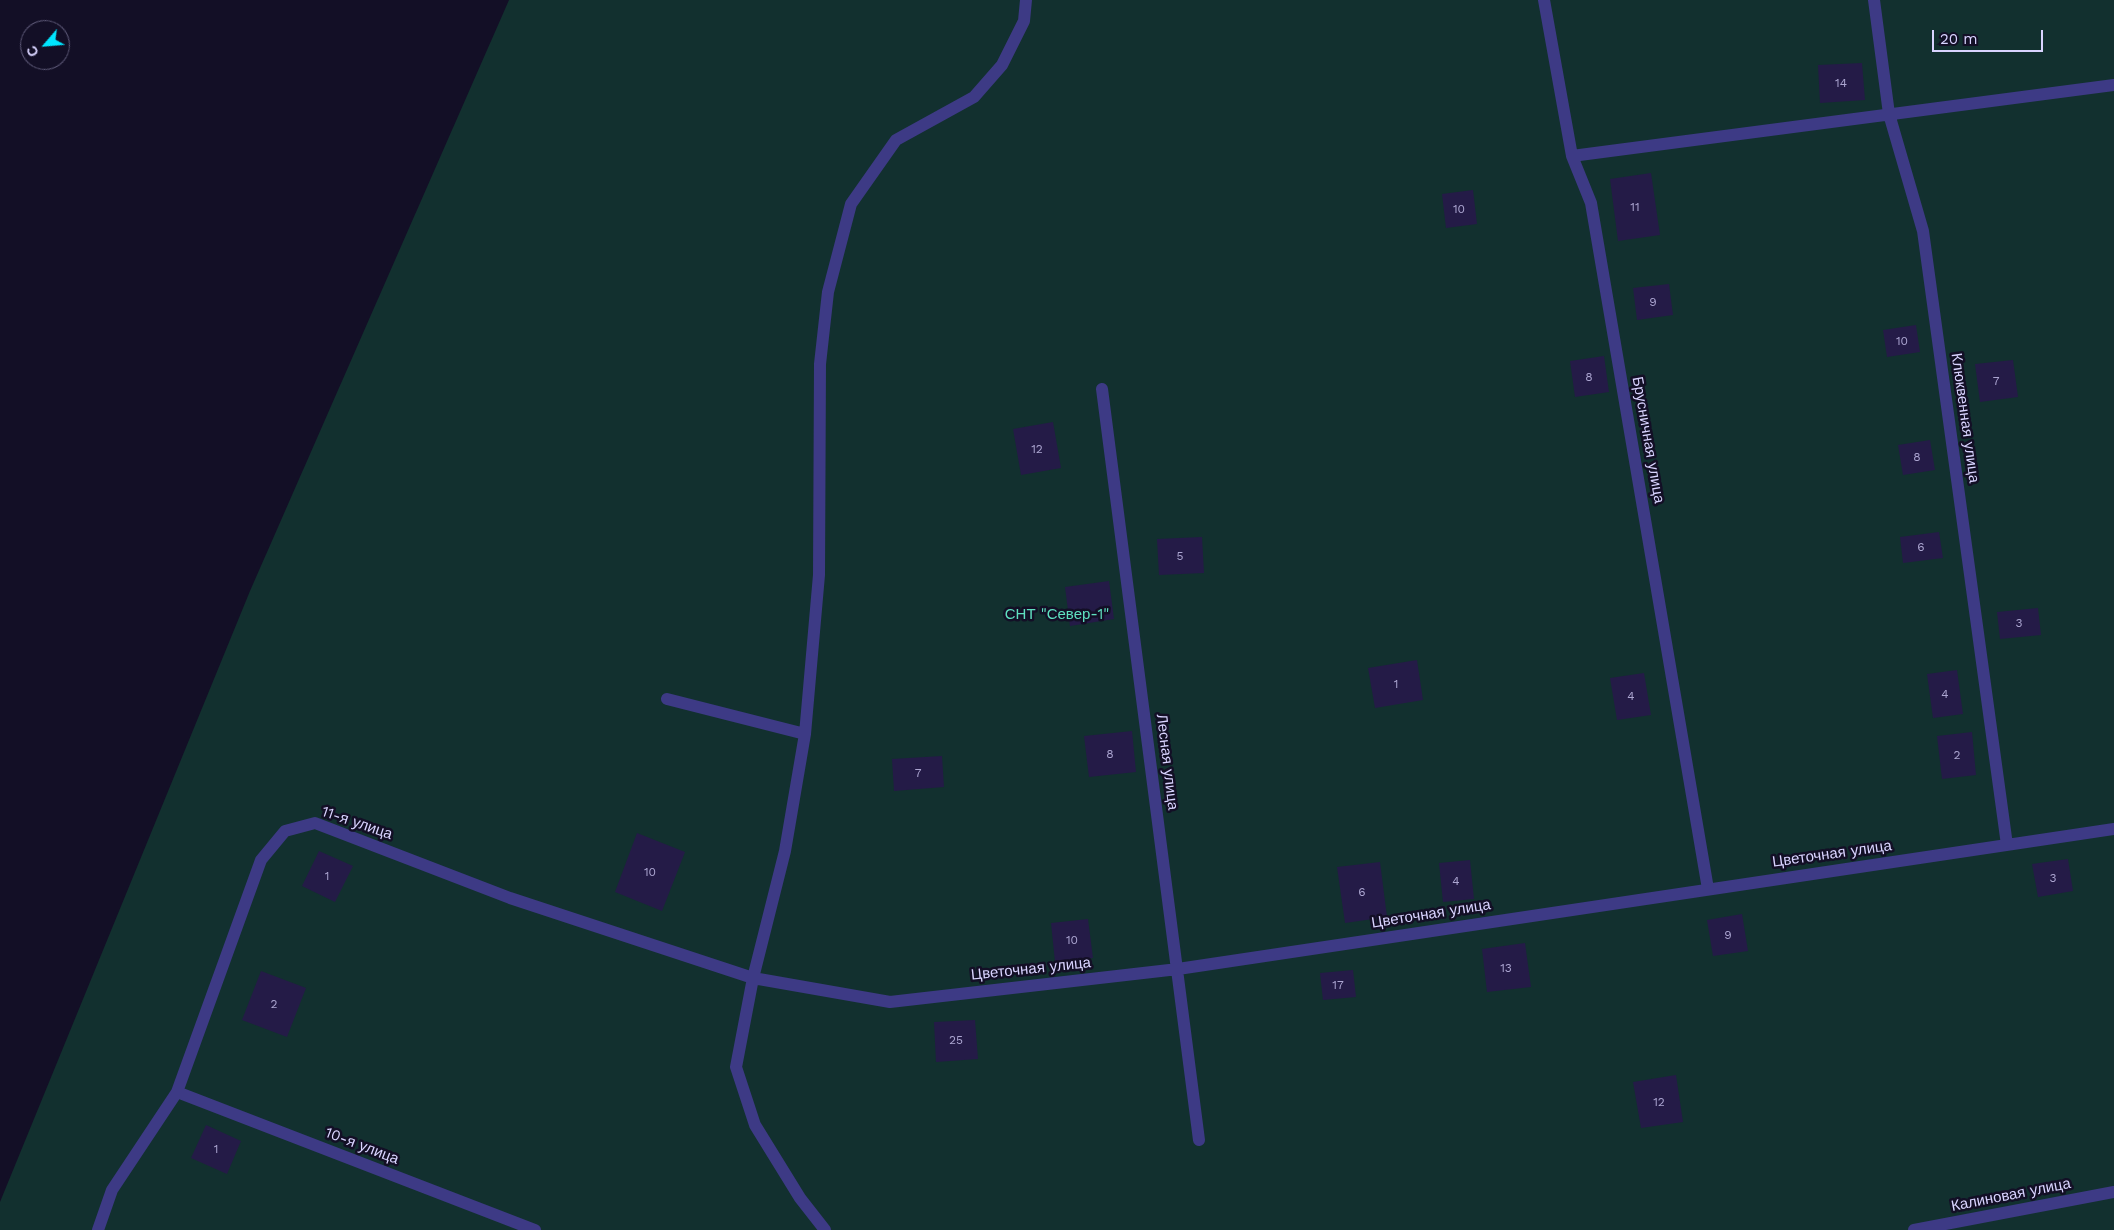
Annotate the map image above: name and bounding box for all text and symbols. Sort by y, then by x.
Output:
north arrow [20,20,70,70]
scale bar [1934,20,2045,52]
text: 20 m [1940,30,1978,48]
text: С [23,43,42,59]
house number: 14 [1835,76,1847,90]
house number: 11 [1630,200,1640,214]
house number: 10 [1453,202,1465,216]
house number: 9 [1649,295,1657,309]
house number: 10 [1896,334,1908,348]
street label: Клюквенная улица [1947,352,1983,484]
house number: 8 [1585,370,1593,384]
house number: 7 [1993,374,1999,388]
street label: Брусничная улица [1628,375,1668,505]
house number: 12 [1031,442,1043,456]
house number: 8 [1913,450,1921,464]
house number: 6 [1917,540,1925,554]
house number: 5 [1177,549,1183,563]
park label: СНТ "Север-1" [1005,606,1109,624]
house number: 3 [2016,616,2022,630]
house number: 1 [1394,677,1398,691]
house number: 4 [1941,687,1949,701]
house number: 4 [1627,689,1635,703]
street label: Лесная улица [1152,713,1182,811]
house number: 8 [1106,747,1114,761]
house number: 2 [1954,748,1960,762]
house number: 7 [915,766,921,780]
street label: 11-я улица [319,802,395,844]
street label: Цветочная улица [1771,837,1893,871]
house number: 10 [644,865,656,879]
house number: 1 [325,869,329,883]
house number: 3 [2050,871,2056,885]
house number: 4 [1452,874,1460,888]
house number: 6 [1358,885,1366,899]
street label: Цветочная улица [1370,896,1492,932]
house number: 9 [1724,928,1732,942]
house number: 10 [1066,933,1078,947]
street label: Цветочная улица [970,954,1092,984]
house number: 13 [1500,961,1512,975]
house number: 17 [1332,978,1344,992]
house number: 2 [271,997,277,1011]
house number: 25 [949,1033,963,1047]
house number: 12 [1653,1095,1665,1109]
street label: 10-я улица [323,1124,401,1168]
house number: 1 [214,1142,218,1156]
street label: Калиновая улица [1950,1175,2072,1215]

